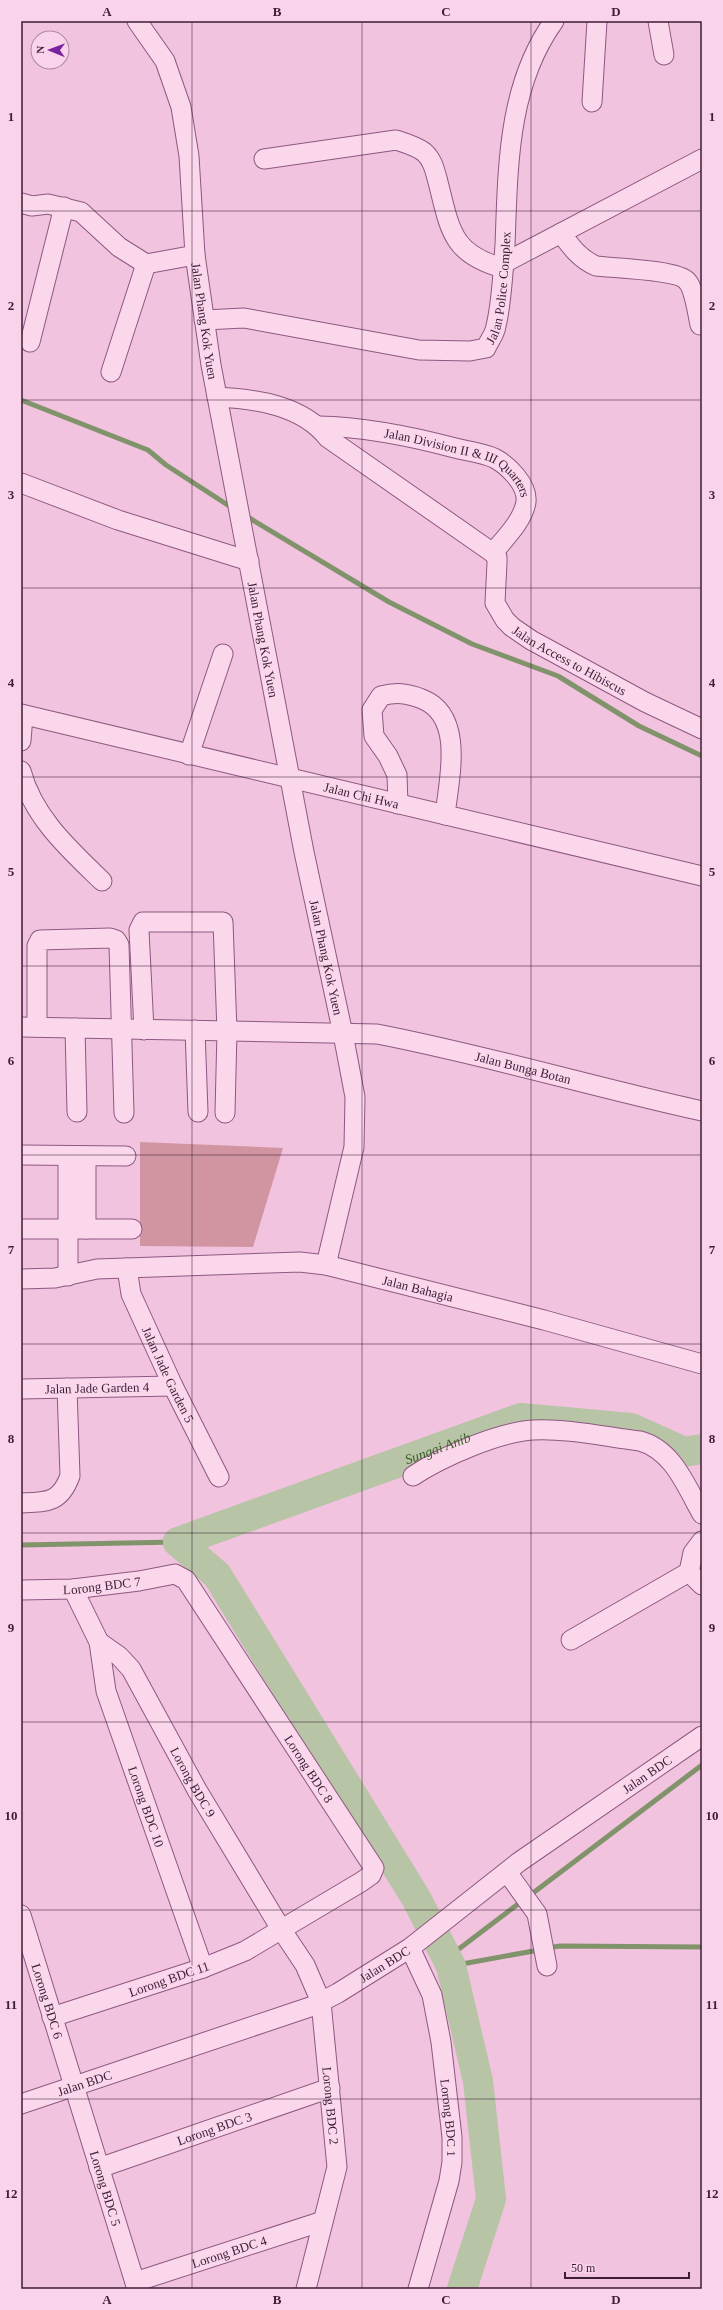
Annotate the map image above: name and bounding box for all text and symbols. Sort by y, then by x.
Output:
text: A [102,4,112,19]
text: B [273,4,282,19]
text: C [441,4,451,19]
text: D [611,4,621,19]
north arrow [30,30,70,70]
text: N [34,46,46,54]
text: 1 [8,109,14,124]
text: 1 [709,109,715,124]
street label: Jalan Police Complex [482,231,513,346]
street label: Jalan Phang Kok Yuen [189,262,221,381]
text: 2 [8,298,14,313]
text: 2 [709,298,715,313]
street label: Jalan Division II & III Quarters [383,425,533,498]
text: 3 [8,487,15,502]
text: 3 [709,487,716,502]
street label: Jalan Phang Kok Yuen [245,580,282,699]
street label: Jalan Access to Hibiscus [510,622,629,698]
text: 4 [8,675,15,690]
text: 4 [709,675,716,690]
street label: Jalan Chi Hwa [322,779,401,811]
text: 5 [8,864,15,879]
text: 5 [709,864,716,879]
street label: Jalan Phang Kok Yuen [307,898,346,1017]
street label: Jalan Bunga Botan [474,1048,573,1087]
text: 6 [8,1053,15,1068]
text: 6 [709,1053,716,1068]
text: 7 [8,1242,15,1257]
text: 7 [709,1242,716,1257]
street label: Jalan Bahagia [381,1272,455,1304]
street label: Jalan Jade Garden 5 [139,1324,198,1425]
street label: Jalan Jade Garden 4 [45,1379,150,1396]
water label: Sungai Anib [403,1429,472,1467]
text: 8 [8,1431,15,1446]
text: 8 [709,1431,716,1446]
street label: Lorong BDC 7 [63,1573,142,1597]
text: 9 [8,1620,15,1635]
text: 9 [709,1620,716,1635]
street label: Lorong BDC 8 [282,1732,337,1805]
street label: Lorong BDC 9 [167,1744,219,1820]
street label: Jalan BDC [619,1752,674,1796]
street label: Lorong BDC 10 [125,1764,168,1849]
text: 10 [5,1808,18,1823]
text: 10 [706,1808,719,1823]
street label: Jalan BDC [356,1943,413,1985]
street label: Lorong BDC 11 [127,1958,211,2000]
street label: Lorong BDC 6 [29,1961,67,2041]
text: 11 [5,1997,17,2012]
text: 11 [706,1997,718,2012]
street label: Lorong BDC 2 [320,2066,342,2145]
street label: Jalan BDC [55,2067,114,2099]
street label: Lorong BDC 1 [438,2078,460,2157]
street label: Lorong BDC 3 [175,2108,254,2148]
street label: Lorong BDC 5 [87,2149,124,2228]
text: 12 [5,2186,18,2201]
text: 12 [706,2186,719,2201]
street label: Lorong BDC 4 [190,2232,269,2271]
scale bar [565,2254,689,2280]
text: 50 m [571,2261,596,2275]
text: A [102,2292,112,2307]
text: B [273,2292,282,2307]
text: C [441,2292,451,2307]
text: D [611,2292,621,2307]

